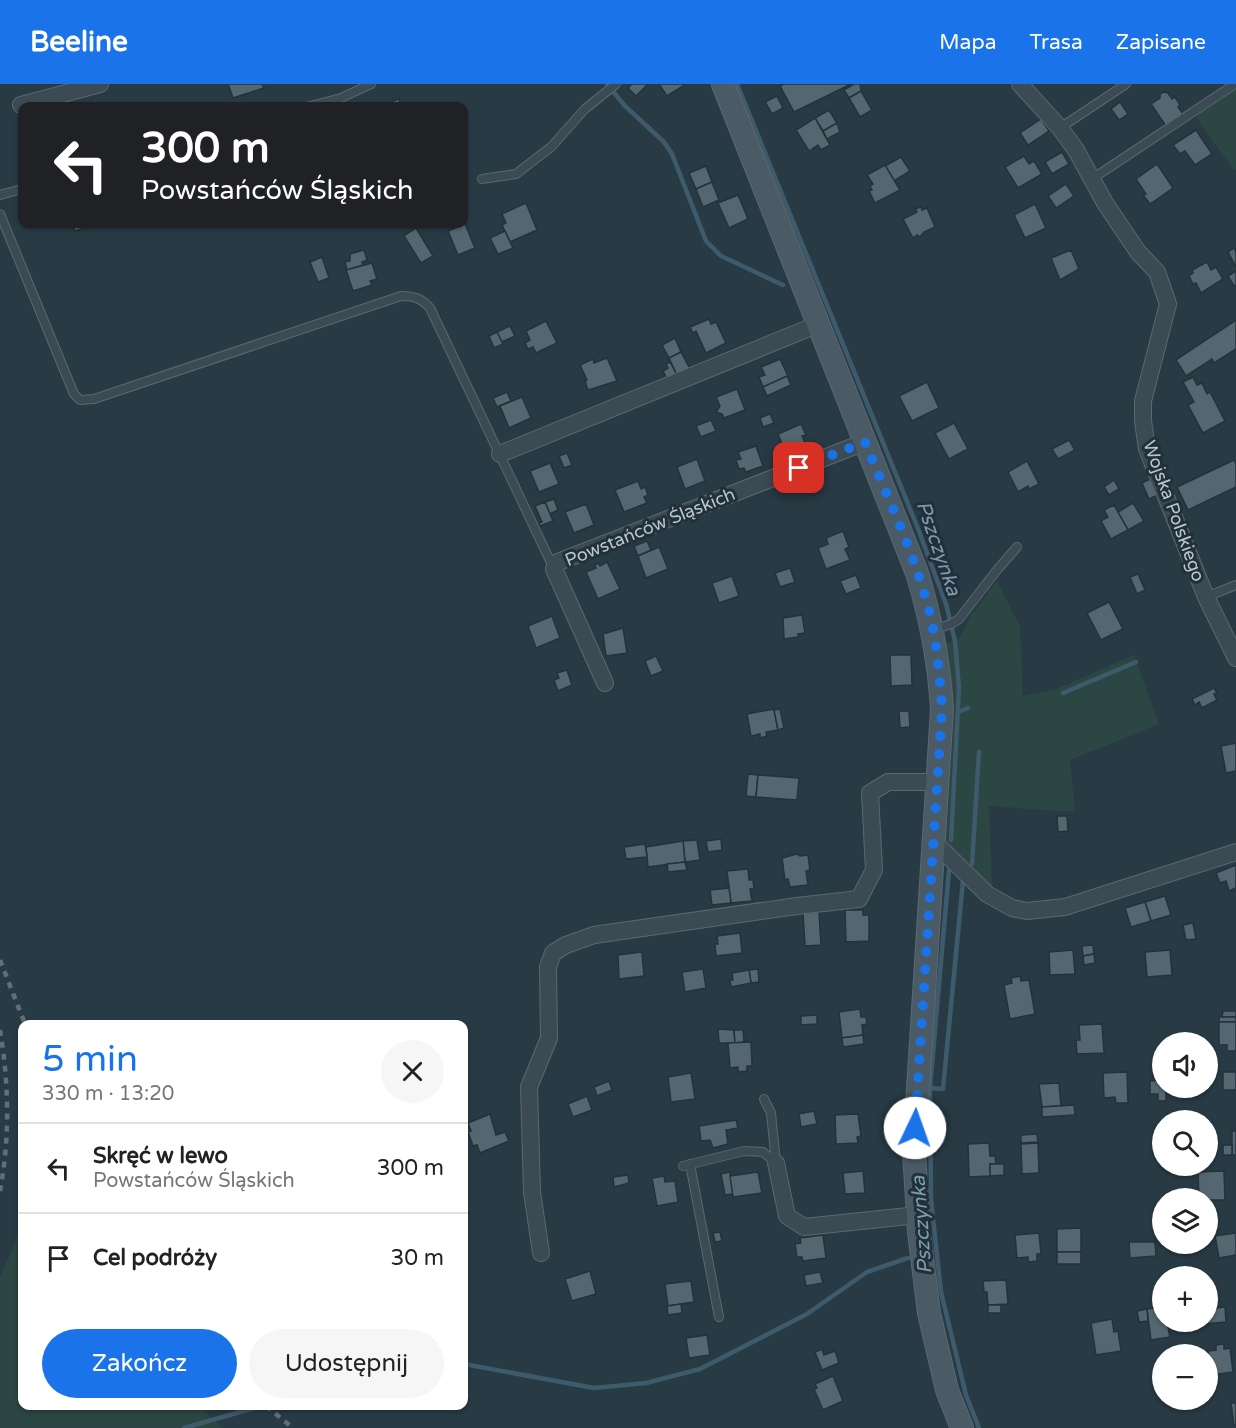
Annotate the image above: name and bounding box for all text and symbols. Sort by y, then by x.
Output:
text: Beeline [30,25,128,59]
text: Mapa [939,30,996,55]
text: Trasa [1029,30,1083,55]
text: Zapisane [1116,30,1206,55]
text: 300 m [141,123,270,174]
icon: left [42,126,120,204]
text: Powstańców Śląskich [141,174,413,207]
street label: Wojska Polskiego [1138,437,1210,585]
pin [773,442,824,493]
icon: arrive [782,451,815,484]
street label: Powstańców Śląskich [562,483,738,571]
water label: Pszczynka [911,498,966,599]
map controls [1152,1032,1218,1410]
button: sound [1152,1032,1218,1098]
text: 5 min [42,1038,138,1081]
button: close [381,1040,444,1103]
text: 330 m · 13:20 [42,1082,174,1106]
position arrow [883,1096,947,1160]
button: search [1152,1110,1218,1176]
text: Skręć w lewo [93,1143,228,1169]
icon: left [42,1152,75,1185]
text: 300 m [377,1155,444,1181]
text: Powstańców Śląskich [93,1169,295,1193]
water label: Pszczynka [907,1174,937,1275]
button: layers [1152,1188,1218,1254]
icon: arrive [42,1242,75,1275]
text: Cel podróży [93,1245,217,1271]
text: 30 m [390,1245,444,1271]
button: + [1152,1266,1218,1332]
button: Zakończ [42,1329,237,1398]
button: Udostępnij [249,1329,444,1398]
button: − [1152,1344,1218,1410]

